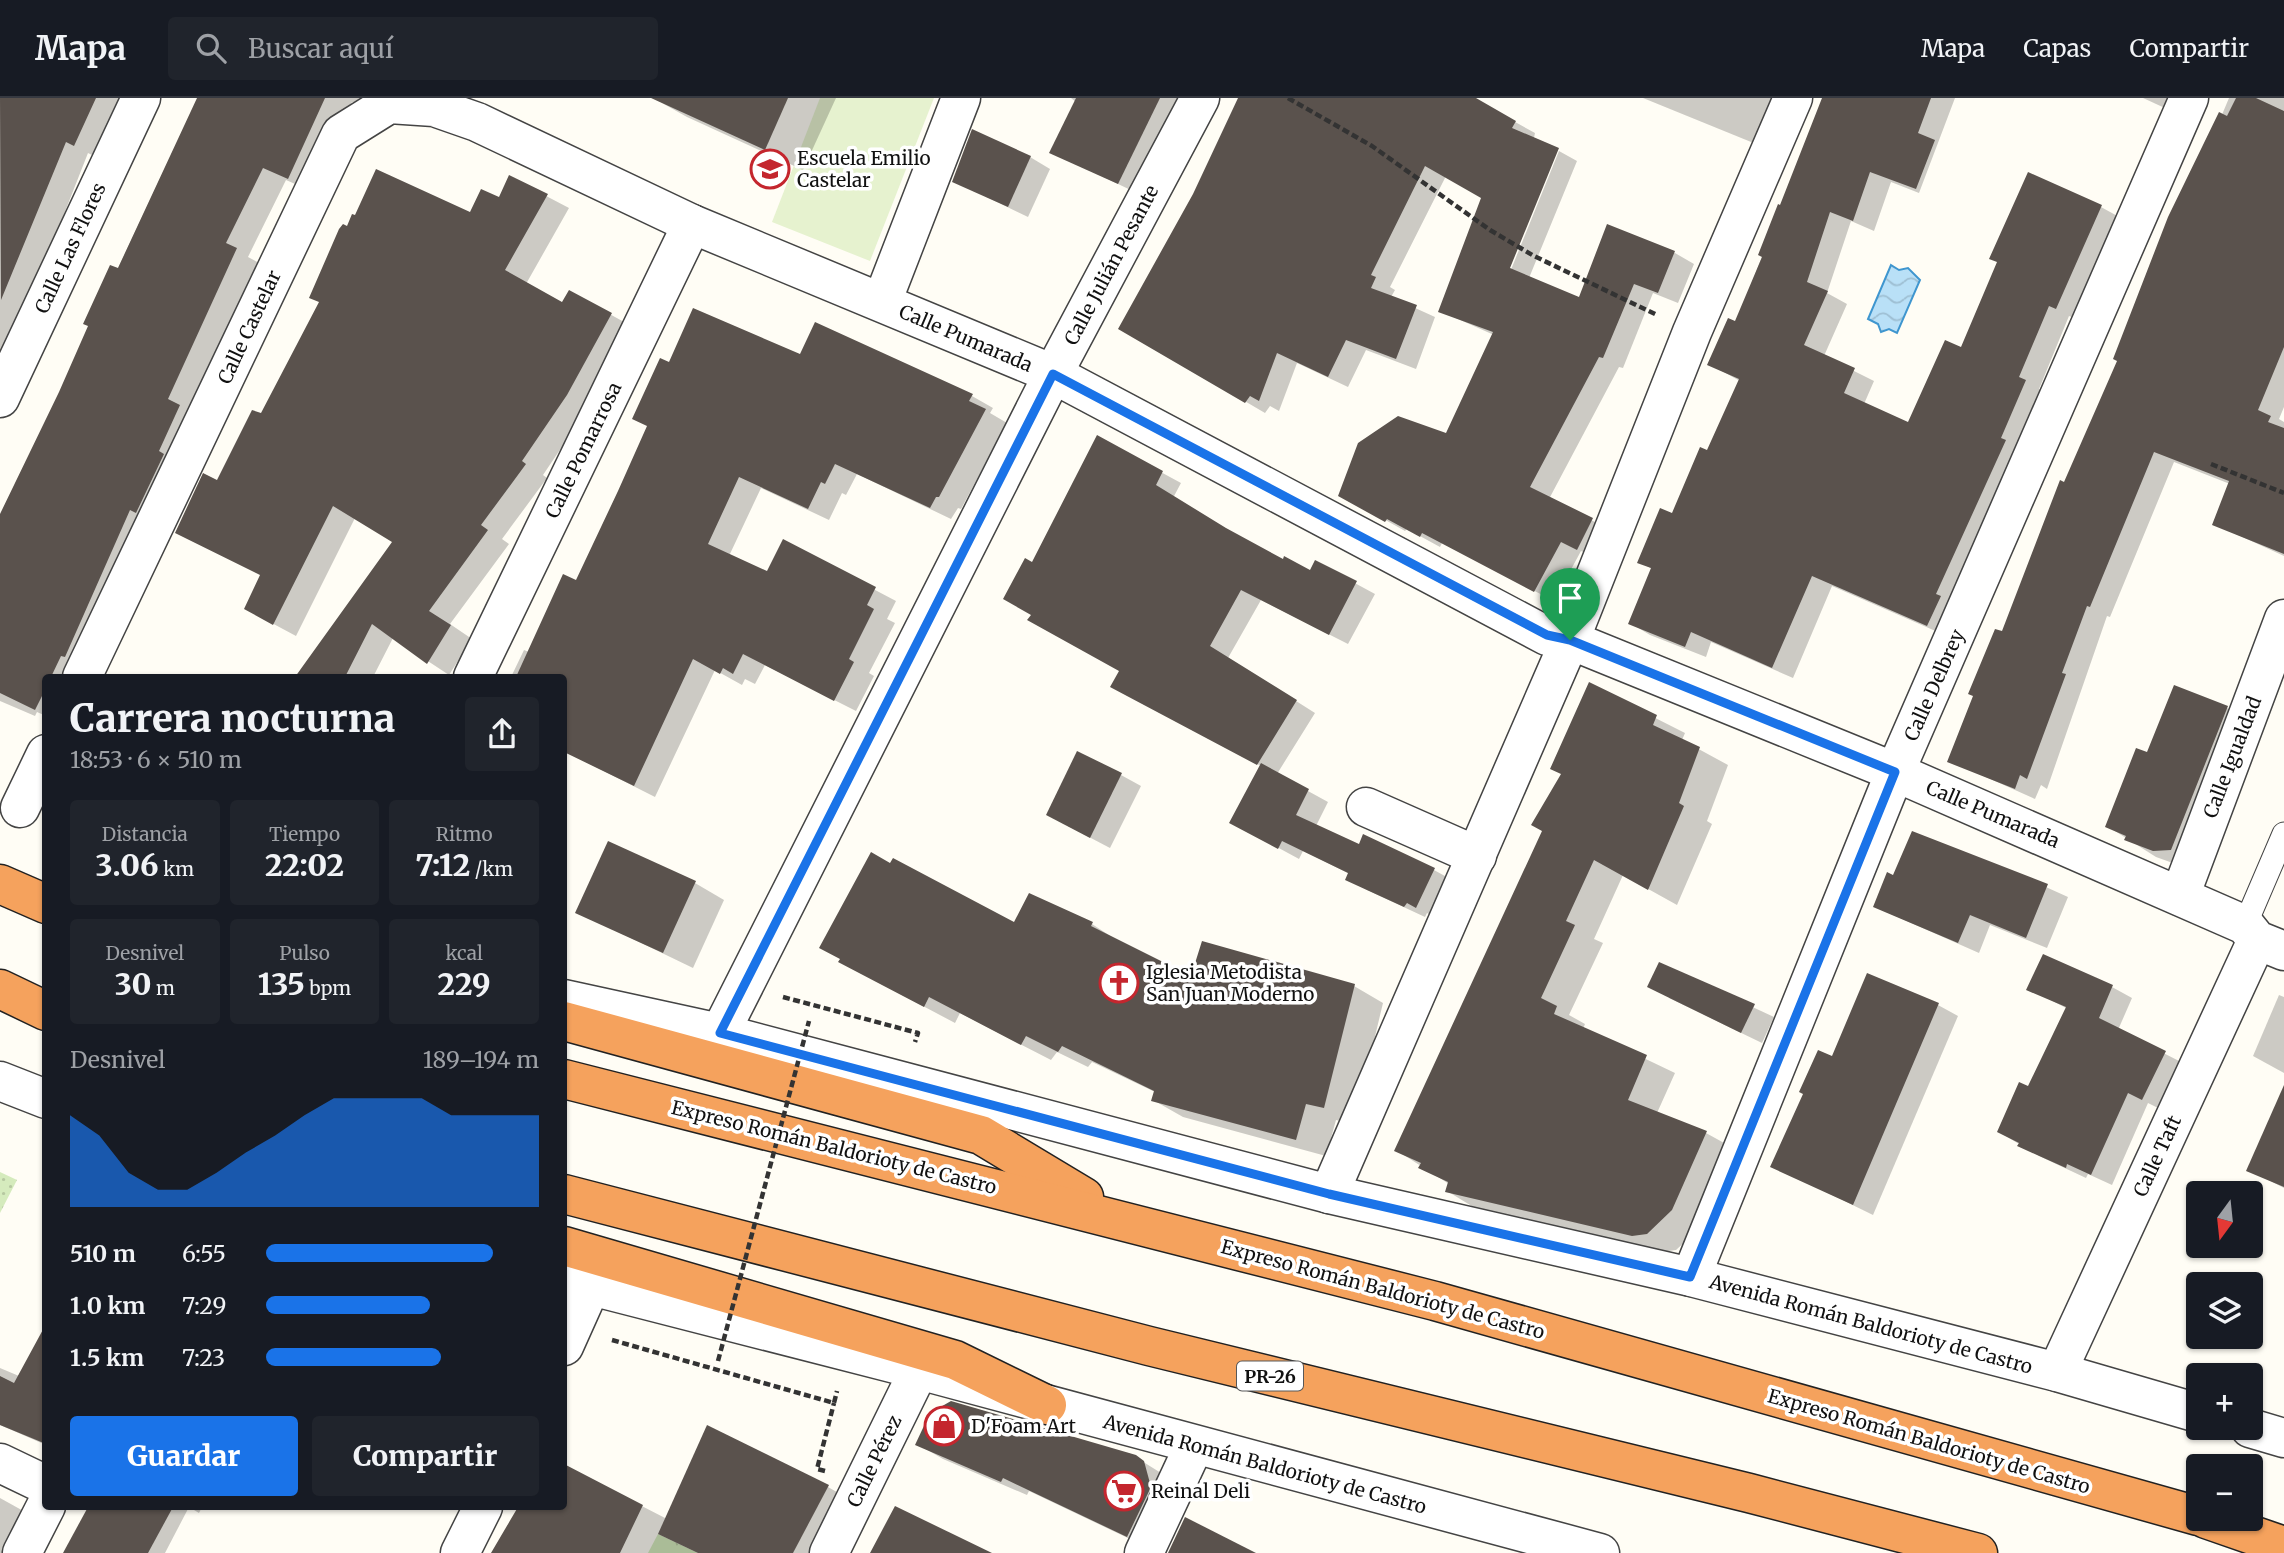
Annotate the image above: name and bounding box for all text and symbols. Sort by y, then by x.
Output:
search box [168,17,658,80]
text: Mapa [35,28,126,69]
icon: search [192,29,230,67]
text: Buscar aquí [248,32,393,65]
text: Mapa [1921,33,1985,64]
text: Capas [2023,33,2091,64]
text: Compartir [2129,33,2249,64]
place label: Escuela Emilio Castelar [797,146,931,192]
school or university icon: Escuela Emilio Castelar [749,148,791,190]
street label: Calle Las Flores [29,179,111,317]
street label: Calle Julián Pesante [1059,181,1163,349]
street label: Calle Castelar [212,266,286,388]
street label: Calle Pumarada [896,299,1036,377]
street label: Calle Pomarrosa [540,378,626,522]
pin [1540,568,1600,640]
icon: arrive [1551,579,1589,617]
street label: Calle Delbrey [1899,625,1969,745]
street label: Calle Igualdad [2198,693,2266,821]
text: Carrera nocturna [70,695,395,742]
button: share [465,697,539,771]
text: 18:53 · 6 × 510 m [70,745,242,774]
street label: Calle Pumarada [1923,775,2063,853]
text: Distancia [102,822,188,846]
text: Tiempo [269,822,340,846]
text: Ritmo [436,822,492,846]
text: 3.06 [96,846,159,884]
text: 22:02 [265,846,344,884]
text: 7:12 [415,846,470,884]
text: km [159,857,194,881]
text: /km [470,857,513,881]
text: Desnivel [105,941,184,965]
text: Pulso [279,941,330,965]
text: kcal [445,941,483,965]
place label: Iglesia Metodista San Juan Moderno [1146,960,1314,1006]
church icon: Iglesia Metodista San Juan Moderno [1098,962,1140,1004]
text: 30 [115,965,152,1003]
text: 135 [258,965,305,1003]
text: 229 [438,965,491,1003]
text: m [152,976,175,1000]
text: bpm [305,976,351,1000]
text: Desnivel [70,1045,165,1074]
text: 189–194 m [423,1045,539,1074]
street label: Expreso Román Baldorioty de Castro [669,1095,999,1199]
street label: Calle Taft [2128,1111,2186,1200]
north arrow [2186,1181,2263,1258]
map controls [2186,1181,2263,1531]
street label: Expreso Román Baldorioty de Castro [1219,1234,1547,1344]
text: 510 m [70,1239,136,1268]
text: 6:55 [182,1239,226,1268]
street label: Avenida Román Baldorioty de Castro [1706,1269,2035,1379]
button: layers [2186,1272,2263,1349]
text: 1.0 km [70,1291,145,1320]
text: 7:29 [182,1291,226,1320]
text: 1.5 km [70,1343,144,1372]
text: 7:23 [182,1343,225,1372]
road number: PR-26 [1237,1362,1303,1391]
button: + [2186,1363,2263,1440]
street label: Expreso Román Baldorioty de Castro [1765,1383,2093,1499]
shop icon: D'Foam Art [923,1405,965,1447]
street label: Avenida Román Baldorioty de Castro [1100,1409,1429,1519]
street label: Calle Pérez [841,1411,907,1511]
place label: D'Foam Art [971,1414,1076,1438]
button: Guardar [70,1416,298,1496]
button: Compartir [312,1416,539,1496]
button: − [2186,1454,2263,1531]
supermarket icon: Reinal Deli [1103,1470,1145,1512]
place label: Reinal Deli [1151,1479,1250,1503]

